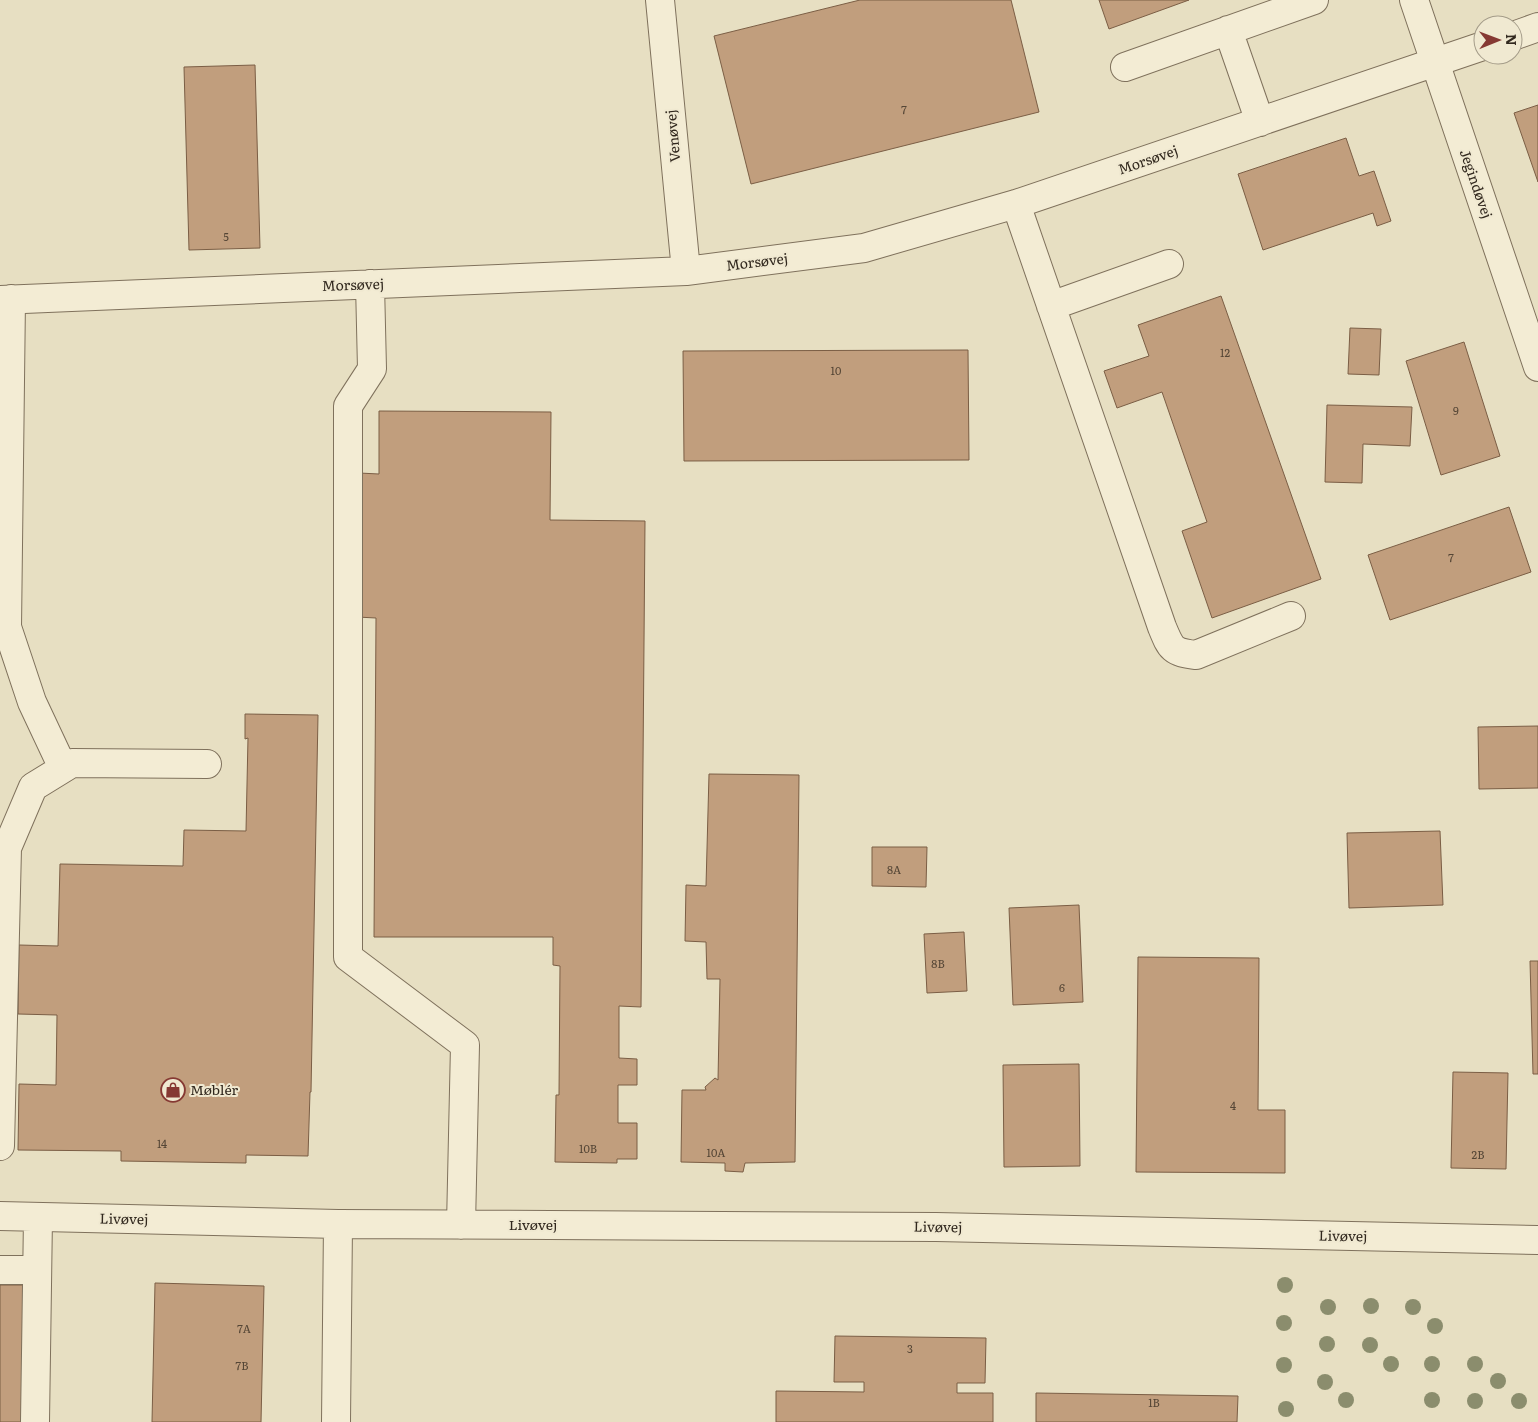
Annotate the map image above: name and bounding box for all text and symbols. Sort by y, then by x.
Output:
north arrow [1473,15,1523,65]
text: N [1502,34,1522,46]
house number: 7 [901,101,907,117]
street label: Venøvej [660,109,684,163]
street label: Morsøvej [1115,139,1180,179]
street label: Jegindøvej [1456,146,1498,221]
house number: 5 [223,228,229,244]
street label: Morsøvej [725,247,789,275]
street label: Morsøvej [321,273,384,295]
house number: 12 [1220,344,1230,360]
house number: 10 [831,362,841,378]
house number: 9 [1453,402,1459,418]
house number: 7 [1448,549,1454,565]
house number: 8A [887,861,901,877]
house number: 8B [931,955,945,971]
house number: 6 [1059,979,1065,995]
shop icon: Møblér [160,1077,186,1103]
place label: Møblér [190,1079,239,1099]
house number: 4 [1230,1097,1236,1113]
house number: 14 [157,1135,167,1151]
house number: 10B [579,1140,597,1156]
house number: 10A [707,1144,725,1160]
house number: 2B [1472,1146,1484,1162]
street label: Livøvej [100,1208,149,1228]
street label: Livøvej [509,1214,557,1234]
street label: Livøvej [914,1216,963,1236]
street label: Livøvej [1319,1225,1368,1245]
house number: 7A [237,1320,251,1336]
house number: 3 [907,1340,913,1356]
house number: 7B [236,1357,248,1373]
house number: 1B [1148,1394,1160,1410]

